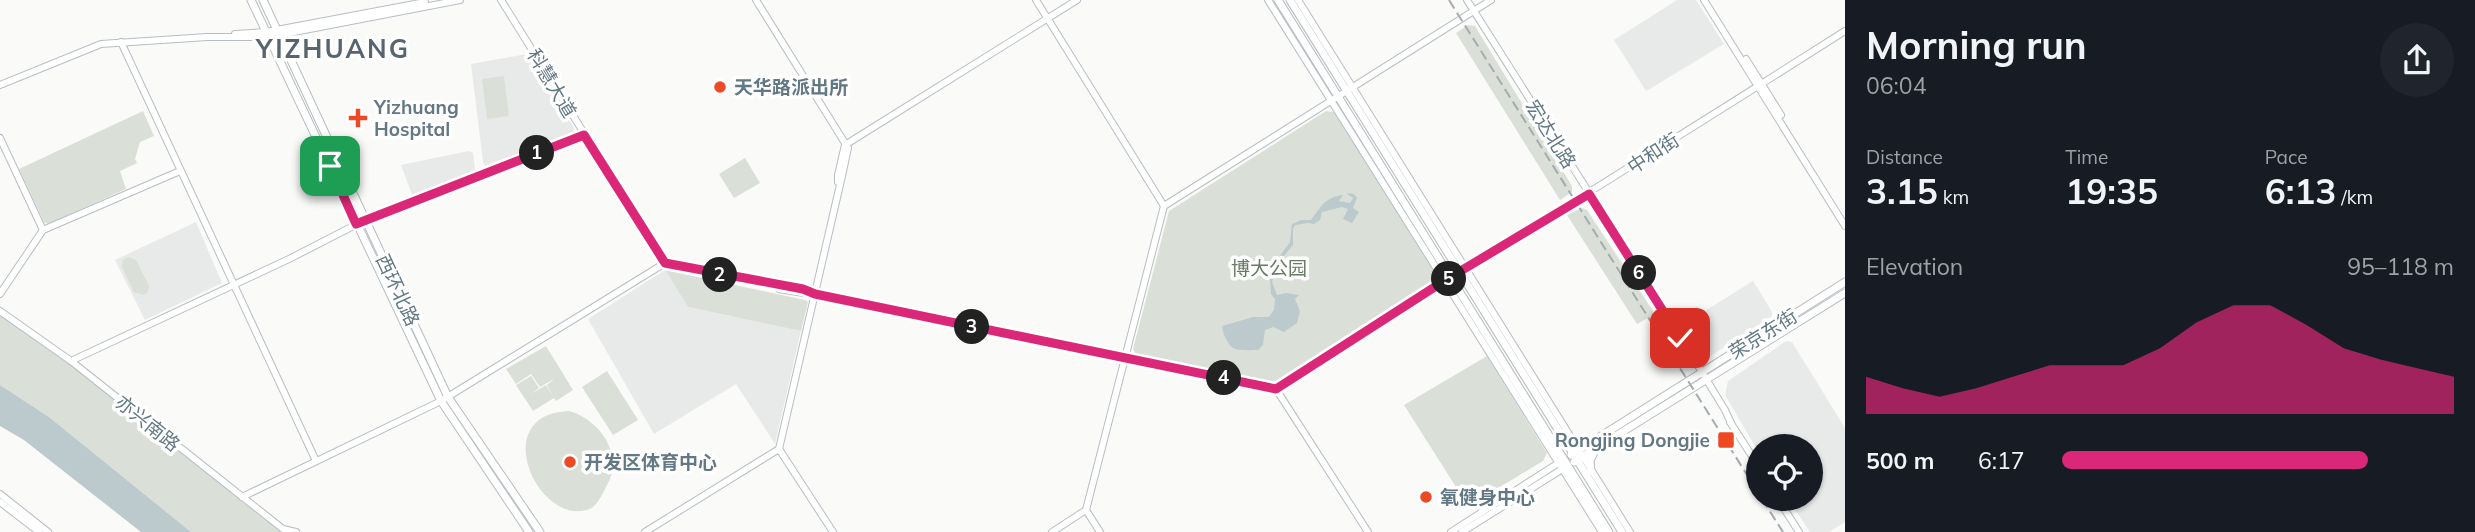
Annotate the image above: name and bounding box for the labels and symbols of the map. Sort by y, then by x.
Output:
district label: YIZHUANG [255,32,410,65]
street label: 科慧大道 [522,44,582,122]
place label: 天华路派出所 [734,75,848,99]
marker: 天华路派出所 [712,79,728,95]
place label: Yizhuang Hospital [373,95,459,141]
street label: 宏达北路 [1521,95,1581,173]
marker: Yizhuang Hospital [348,108,368,128]
street label: 中和街 [1623,127,1683,179]
pin [300,136,360,196]
pin: 1 [520,136,554,170]
street label: 西环北路 [371,250,425,330]
park label: 博大公园 [1231,256,1307,280]
pin: 6 [1622,256,1656,290]
pin: 2 [702,258,738,292]
pin: 5 [1432,262,1466,296]
street label: 荣京东街 [1724,304,1802,364]
pin [1650,308,1710,368]
pin: 3 [954,310,990,344]
pin: 4 [1206,360,1242,396]
street label: 亦兴南路 [111,390,185,456]
place label: Rongjing Dongjie [1555,428,1710,452]
marker: Rongjing Dongjie [1716,430,1736,450]
place label: 开发区体育中心 [584,450,717,474]
marker: 开发区体育中心 [562,454,578,470]
place label: 氧健身中心 [1440,485,1535,509]
marker: 氧健身中心 [1418,489,1434,505]

